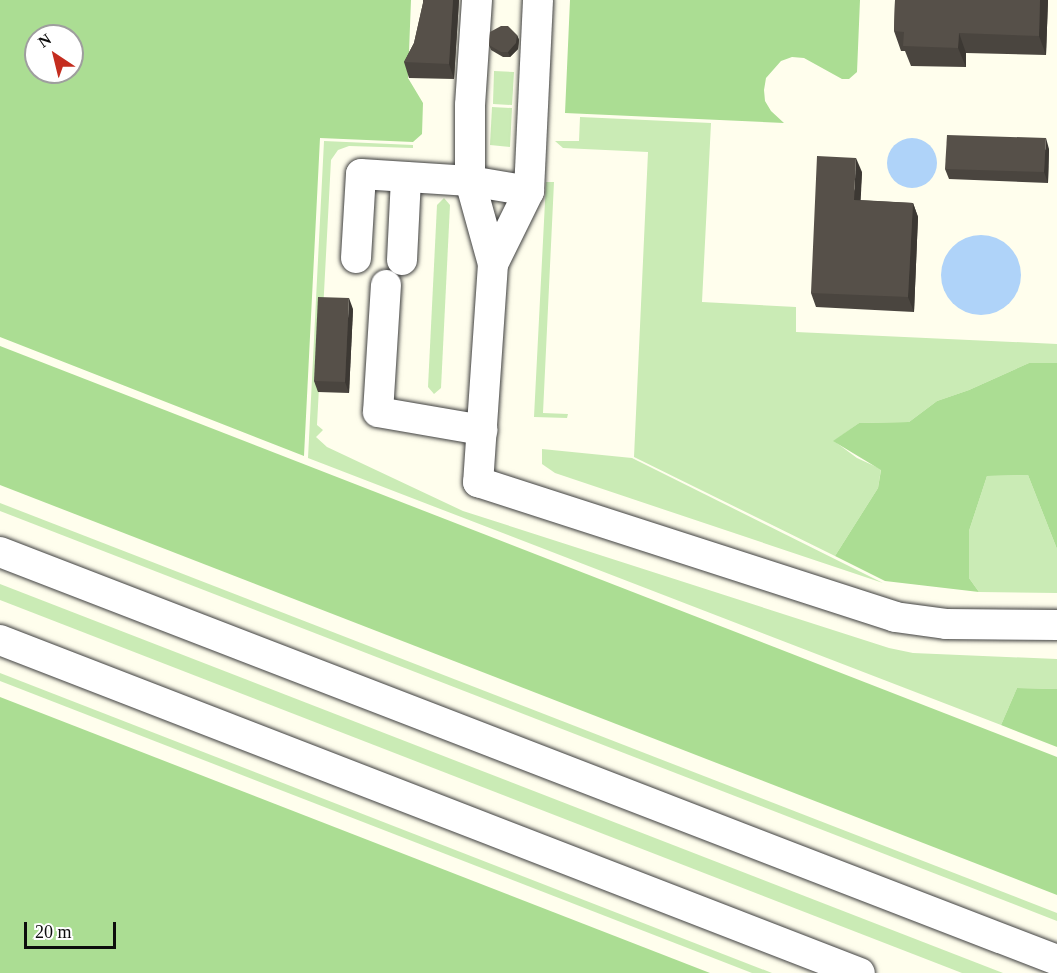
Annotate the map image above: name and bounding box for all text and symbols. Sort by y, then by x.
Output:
north arrow [24,24,84,84]
text: N [35,30,54,51]
scale bar [27,910,118,948]
text: 20 m [35,922,72,942]

